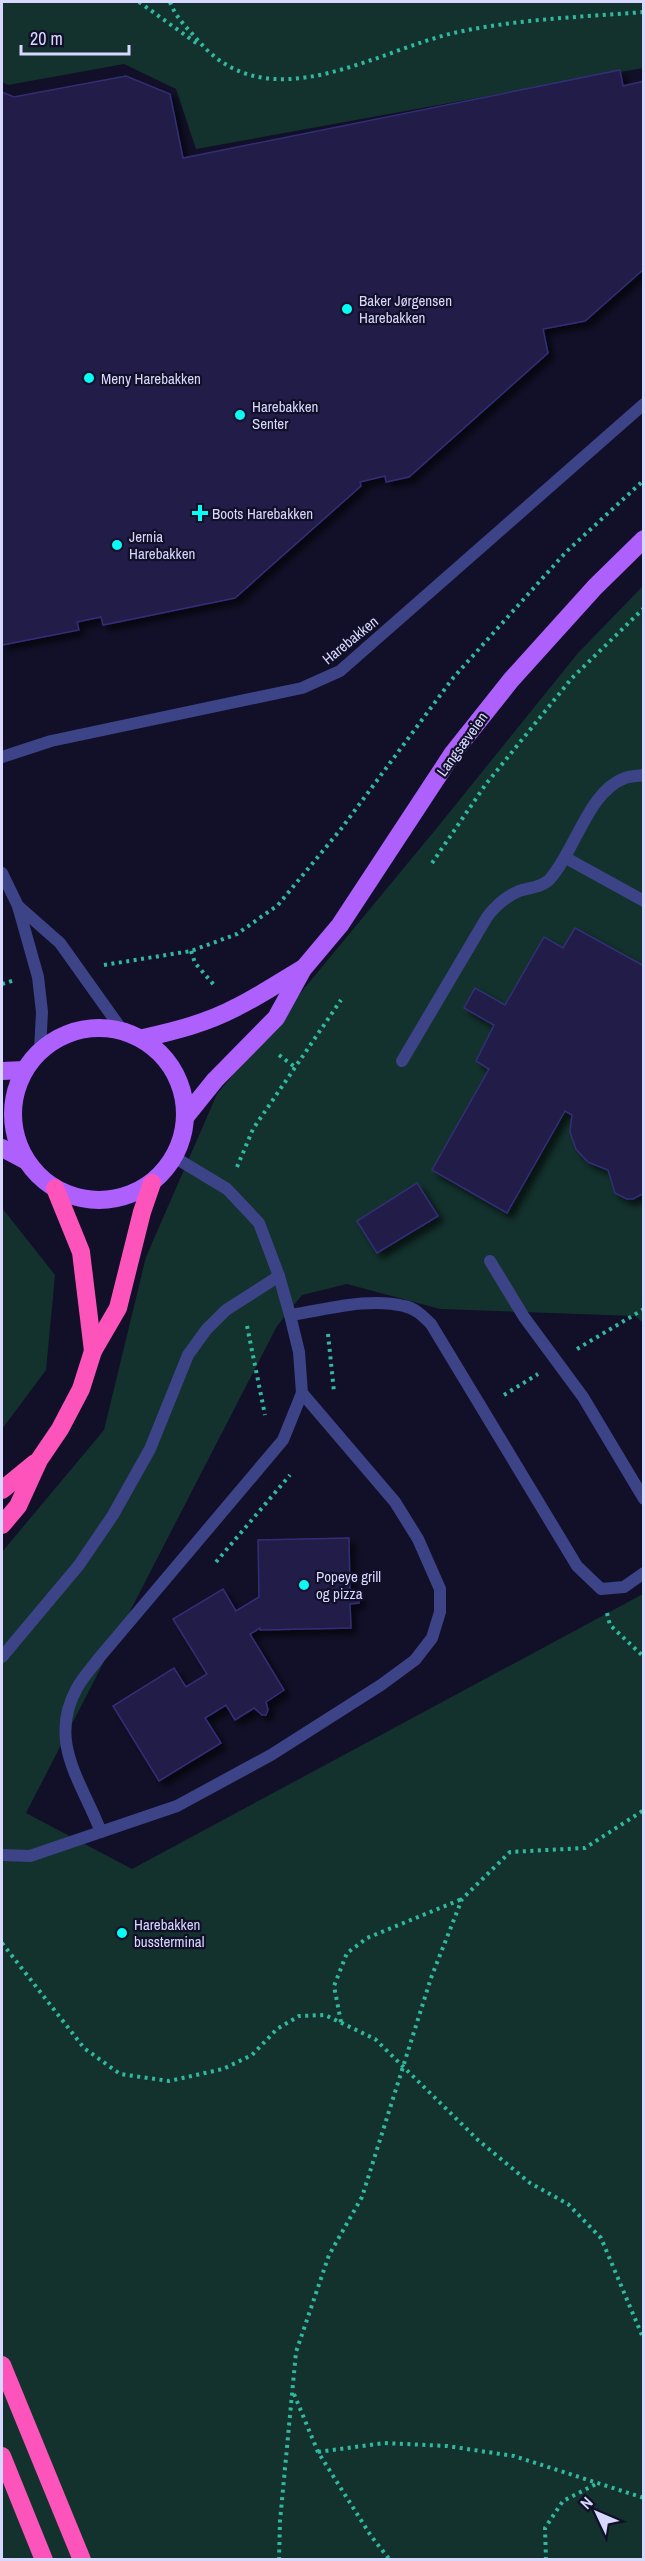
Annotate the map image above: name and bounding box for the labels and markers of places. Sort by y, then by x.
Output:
place label: Baker Jørgensen Harebakken [359,290,452,328]
marker: Baker Jørgensen Harebakken [340,302,354,316]
place label: Meny Harebakken [101,368,201,389]
marker: Meny Harebakken [82,371,96,385]
place label: Harebakken Senter [252,396,318,434]
marker: Harebakken Senter [233,408,247,422]
place label: Boots Harebakken [212,503,313,524]
marker: Boots Harebakken [193,506,207,520]
place label: Jernia Harebakken [129,526,195,564]
marker: Jernia Harebakken [110,538,124,552]
place label: Popeye grill og pizza [316,1566,381,1604]
marker: Popeye grill og pizza [297,1578,311,1592]
place label: Harebakken bussterminal [134,1914,204,1952]
marker: Harebakken bussterminal [115,1926,129,1940]

